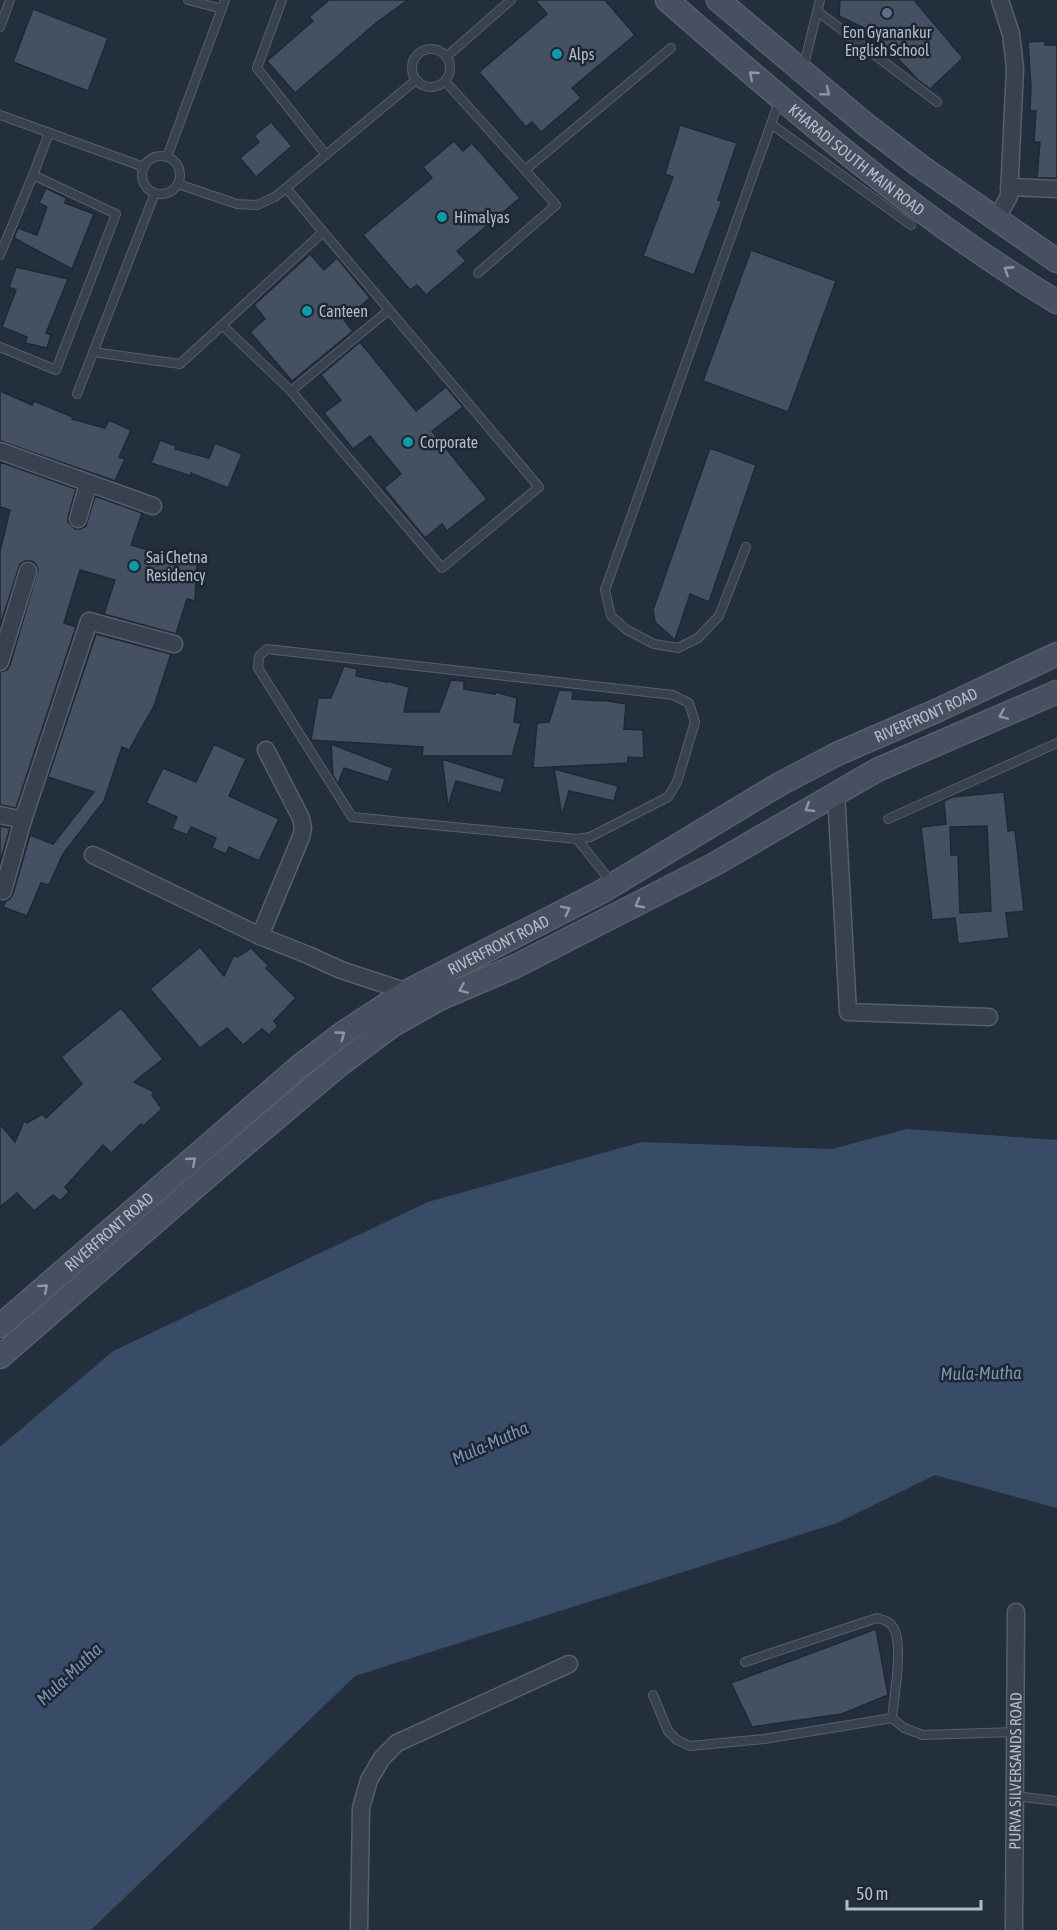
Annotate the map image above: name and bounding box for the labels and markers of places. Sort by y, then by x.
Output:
marker: Eon Gyanankur English School [880,6,894,20]
place label: Eon Gyanankur English School [842,23,932,60]
place label: Alps [569,45,595,64]
marker: Alps [550,47,564,61]
place label: Himalyas [454,208,510,227]
marker: Himalyas [435,210,449,224]
place label: Canteen [319,302,368,320]
marker: Canteen [300,304,314,318]
place label: Corporate [420,433,478,452]
marker: Corporate [401,435,415,449]
place label: Sai Chetna Residency [146,548,208,585]
marker: Sai Chetna Residency [127,559,141,573]

